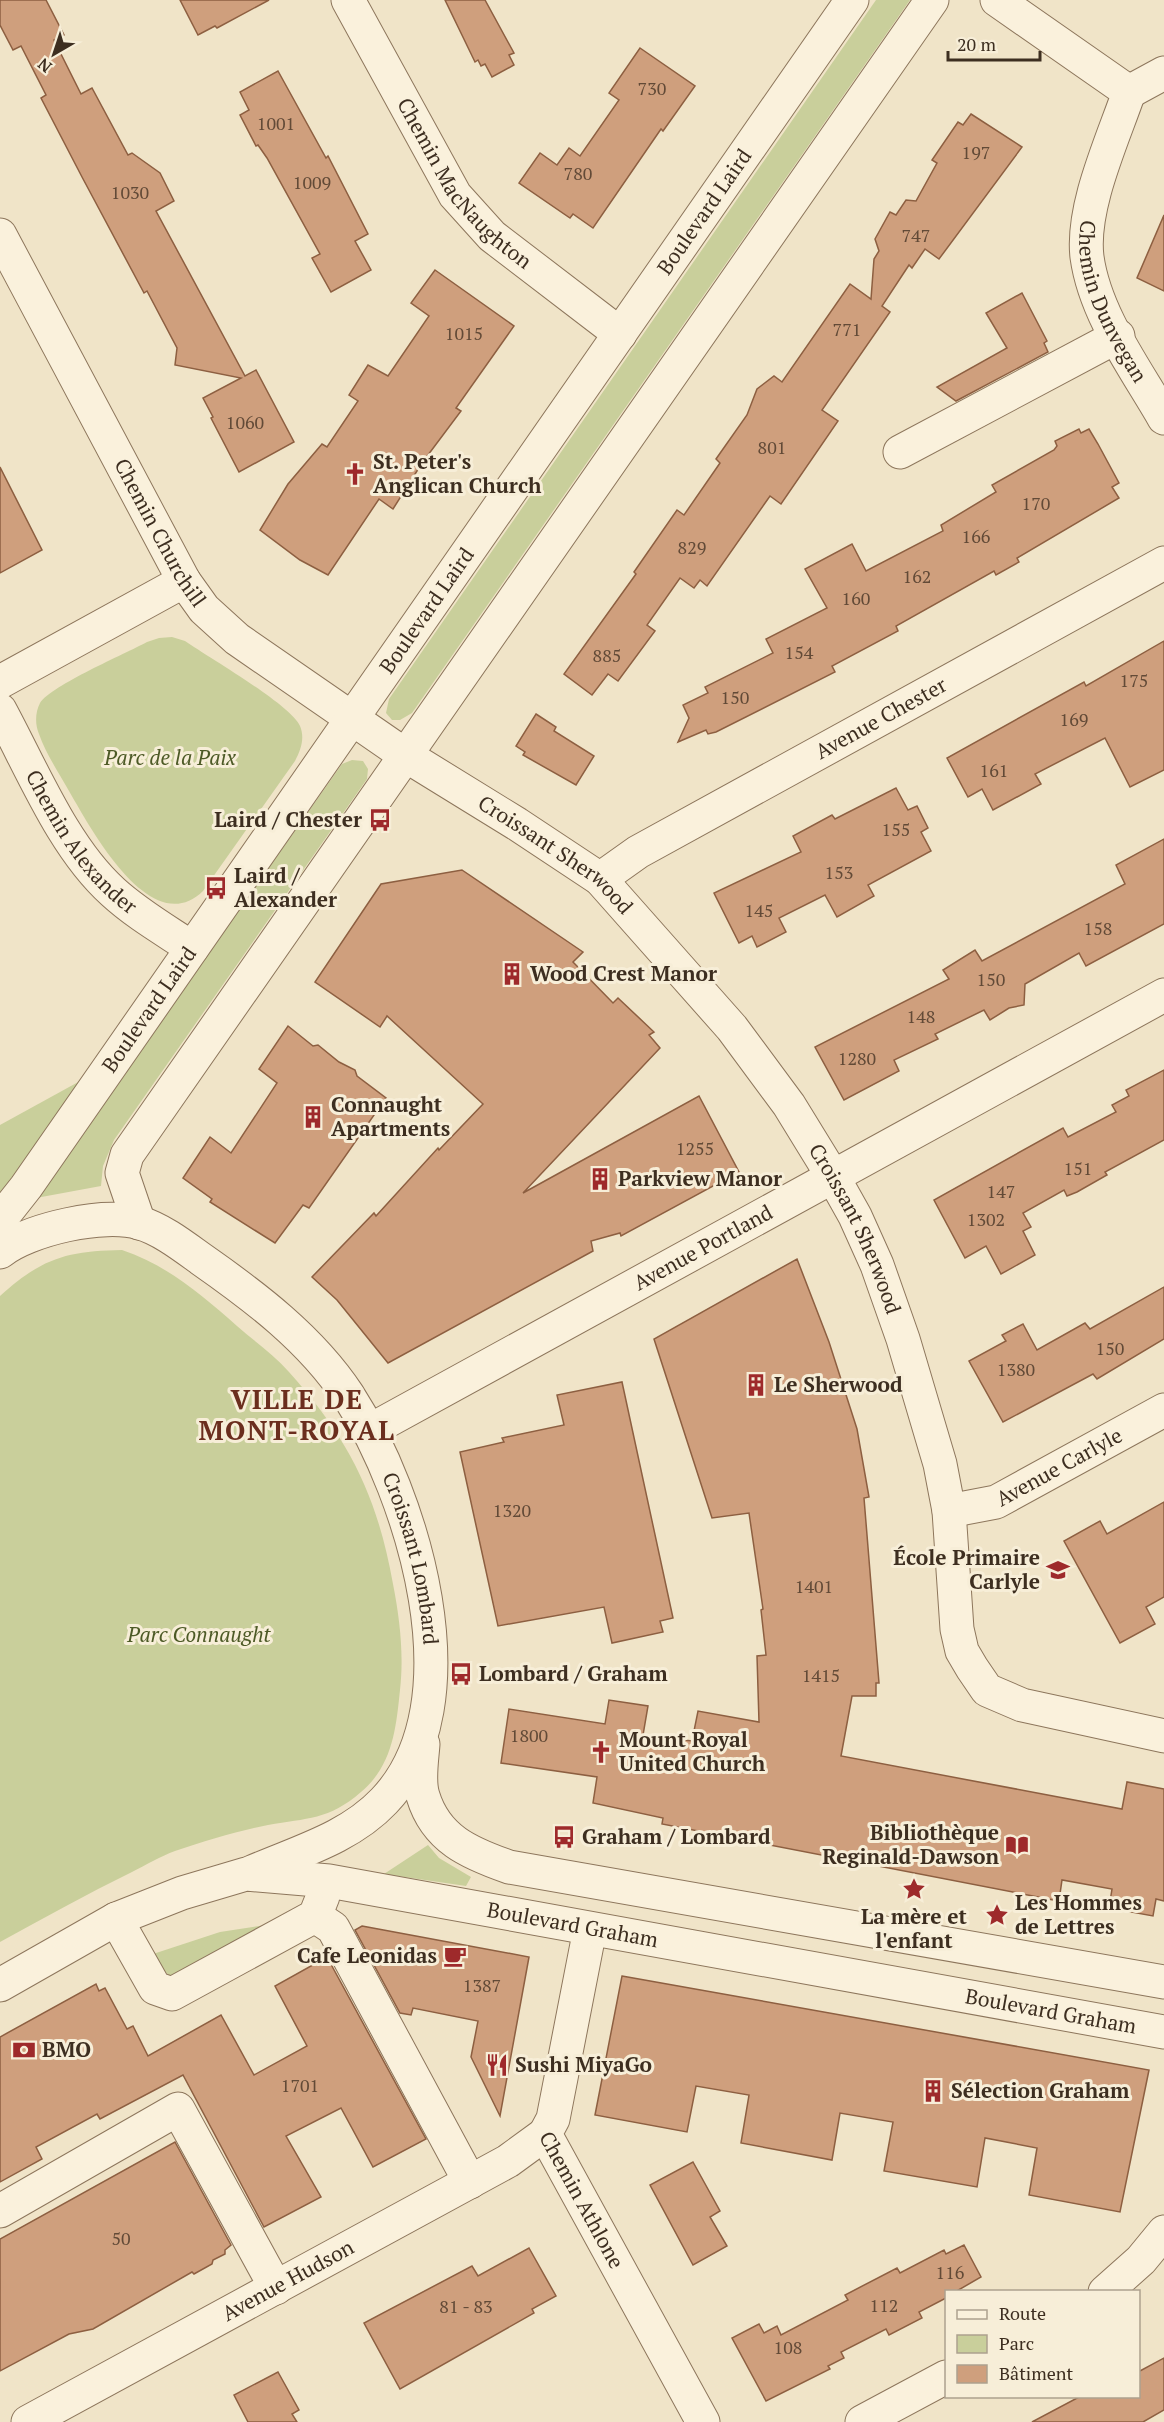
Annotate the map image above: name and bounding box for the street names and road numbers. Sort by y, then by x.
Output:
street label: Chemin MacNaughton [391,93,539,275]
street label: Boulevard Laird [650,143,758,280]
street label: Chemin Dunvegan [1073,219,1154,388]
street label: Chemin Churchill [108,453,213,612]
street label: Boulevard Laird [373,541,480,679]
street label: Avenue Chester [810,670,951,765]
street label: Chemin Alexander [20,765,143,920]
street label: Croissant Sherwood [473,788,640,920]
street label: Boulevard Laird [95,940,202,1078]
street label: Croissant Sherwood [803,1138,908,1318]
street label: Avenue Portland [628,1197,777,1296]
street label: Avenue Carlyle [991,1421,1127,1512]
street label: Croissant Lombard [377,1468,445,1646]
street label: Boulevard Graham [485,1895,661,1953]
street label: Boulevard Graham [963,1981,1139,2040]
street label: Chemin Athlone [533,2126,631,2273]
street label: Avenue Hudson [217,2232,359,2327]

